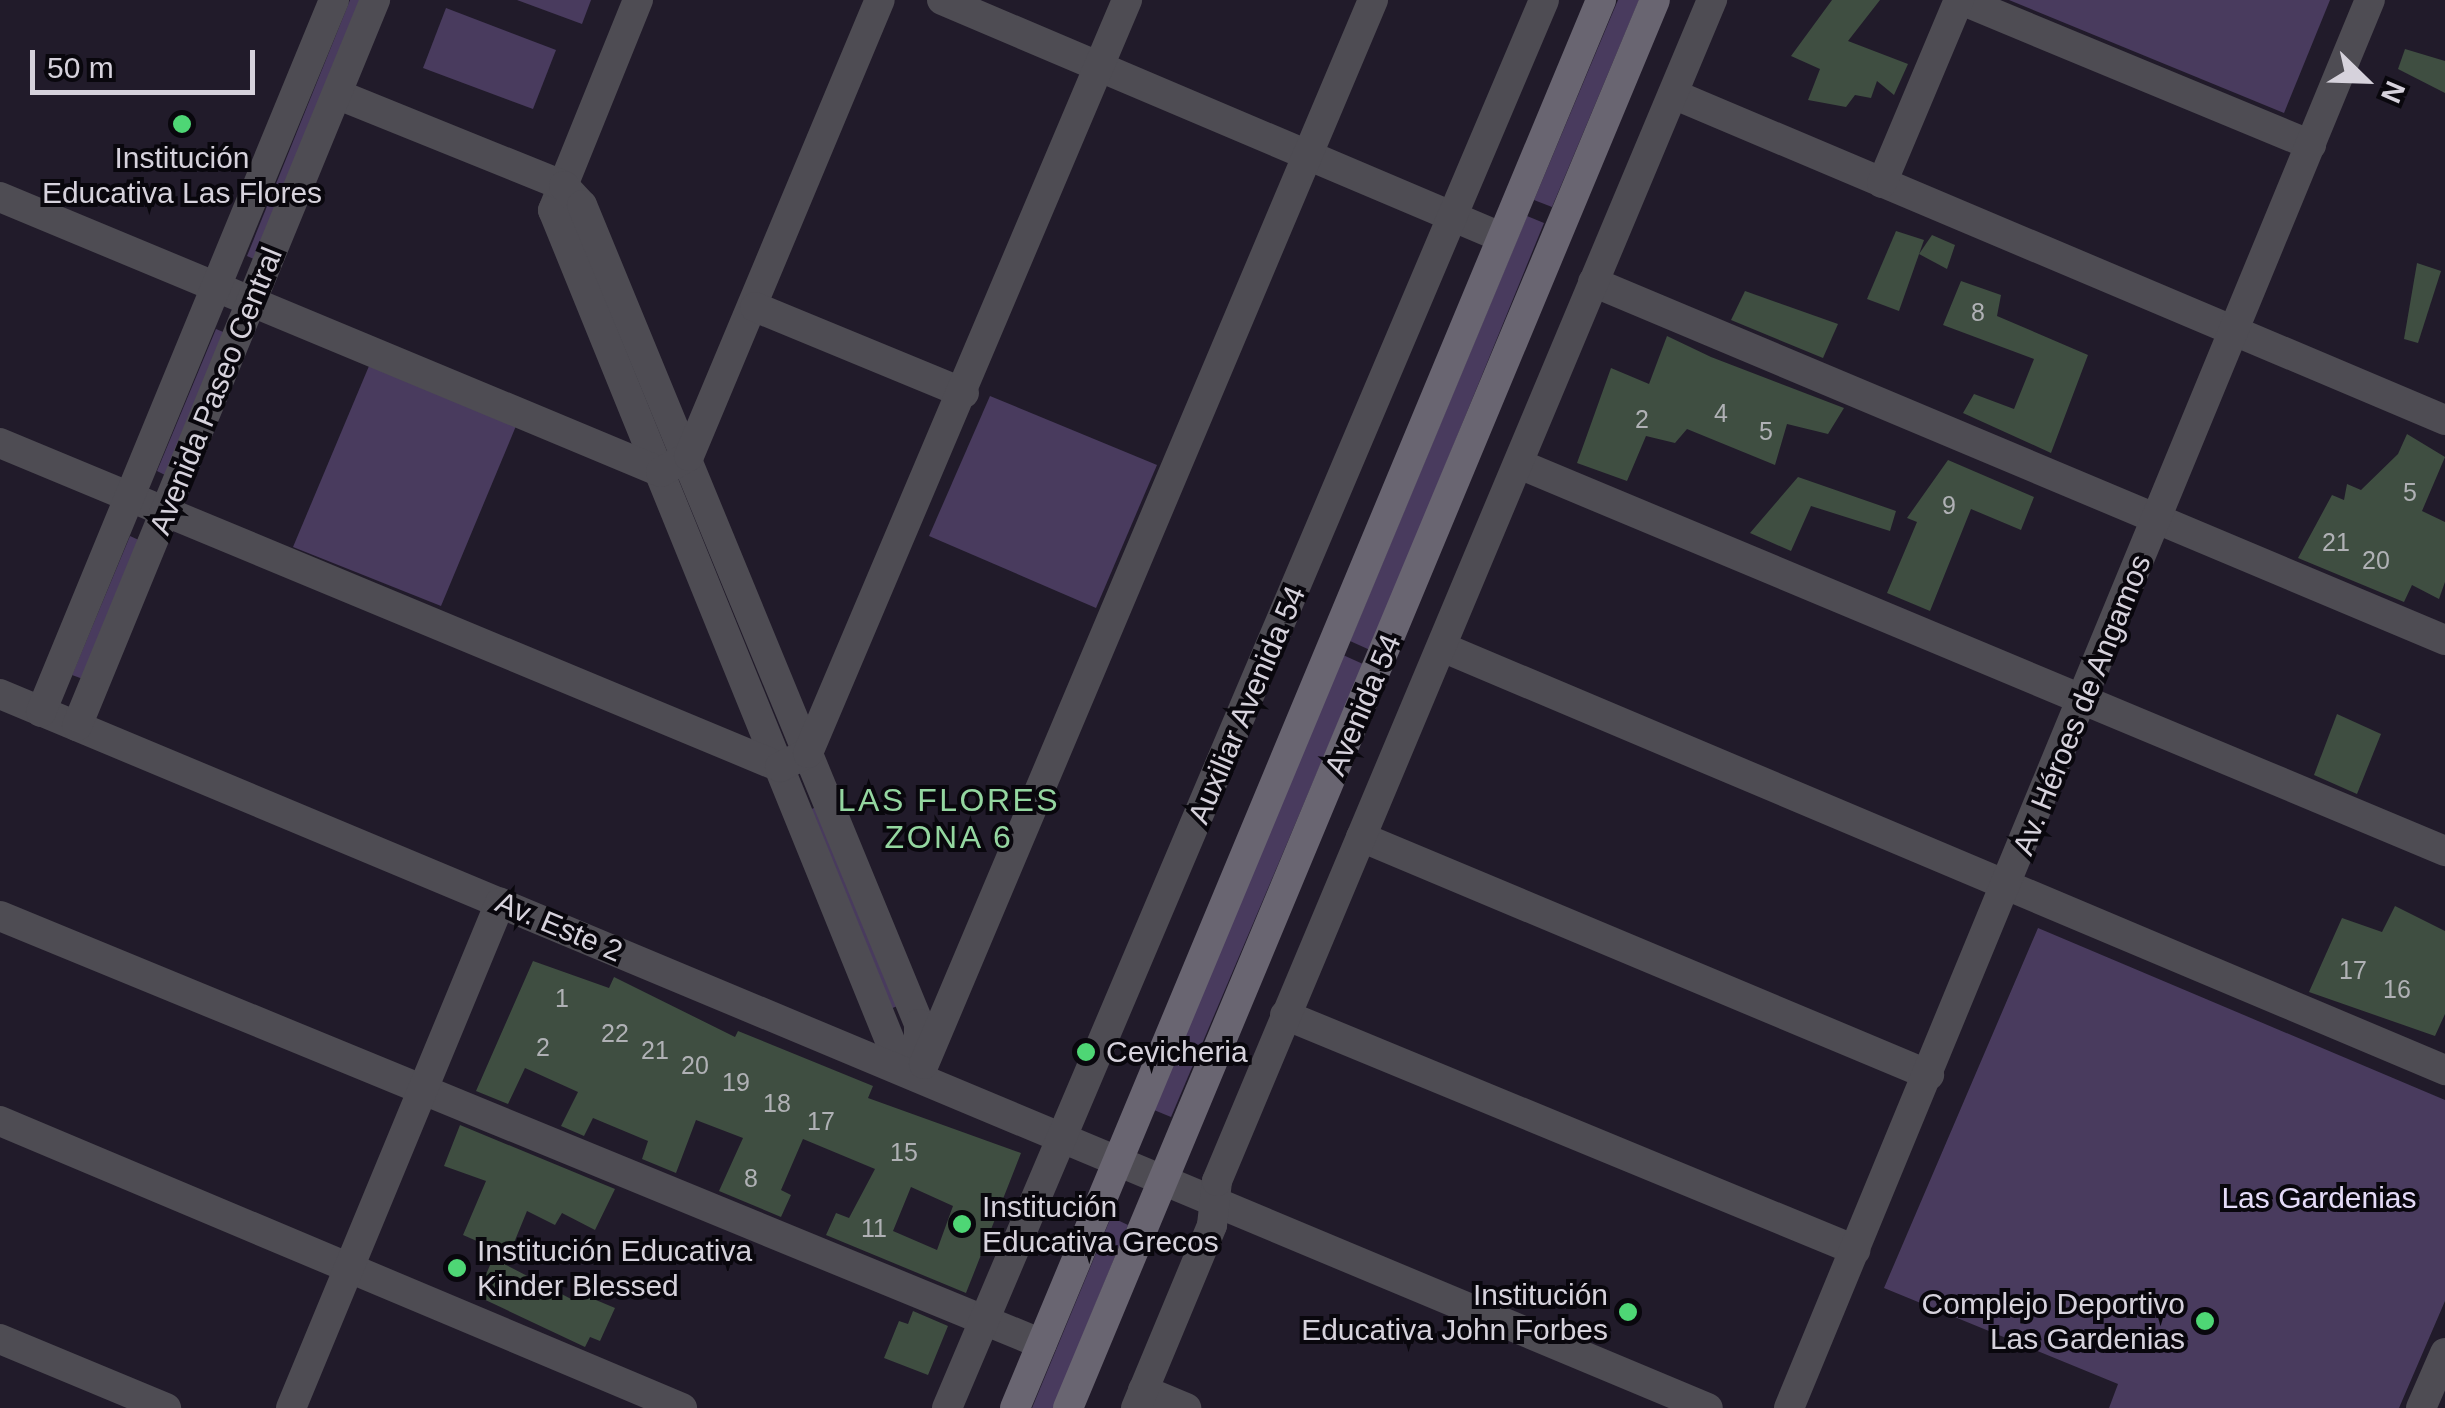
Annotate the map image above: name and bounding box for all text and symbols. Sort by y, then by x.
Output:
scale bar [35,30,260,92]
north arrow [2315,30,2415,130]
text: 50 m [47,51,114,84]
text: N [2375,77,2411,107]
marker: Institución Educativa Las Flores [171,113,193,135]
place label: Institución Educativa Las Flores [42,140,322,210]
street label: Avenida Paseo Central [142,242,290,540]
house number: 8 [1971,297,1985,327]
house number: 4 [1714,398,1728,428]
house number: 2 [1635,404,1649,434]
house number: 5 [1759,416,1773,446]
house number: 5 [2403,477,2417,507]
house number: 9 [1942,490,1956,520]
house number: 21 [2322,527,2350,557]
house number: 20 [2362,545,2390,575]
street label: Av. Héroes de Angamos [2005,549,2159,861]
street label: Auxiliar Avenida 54 [1180,580,1314,830]
street label: Avenida 54 [1317,629,1409,781]
district label: LAS FLORES ZONA 6 [838,782,1060,857]
street label: Av. Este 2 [490,884,628,970]
house number: 17 [2339,955,2367,985]
house number: 16 [2383,974,2411,1004]
house number: 1 [555,983,569,1013]
house number: 22 [601,1018,629,1048]
house number: 2 [536,1032,550,1062]
place label: Cevicheria [1106,1034,1248,1070]
house number: 21 [641,1035,669,1065]
marker: Cevicheria [1075,1041,1097,1063]
house number: 20 [681,1050,709,1080]
house number: 19 [722,1067,750,1097]
house number: 18 [763,1088,791,1118]
house number: 17 [807,1106,835,1136]
house number: 15 [890,1137,918,1167]
house number: 8 [744,1163,758,1193]
park label: Las Gardenias [2221,1180,2417,1216]
place label: Institución Educativa Grecos [982,1189,1219,1260]
house number: 11 [861,1213,887,1243]
marker: Institución Educativa Grecos [951,1213,973,1235]
place label: Institución Educativa Kinder Blessed [477,1233,752,1304]
marker: Institución Educativa Kinder Blessed [446,1257,468,1279]
place label: Institución Educativa John Forbes [1301,1277,1608,1348]
place label: Complejo Deportivo Las Gardenias [1922,1286,2185,1356]
marker: Institución Educativa John Forbes [1617,1301,1639,1323]
marker: Complejo Deportivo Las Gardenias [2194,1310,2216,1332]

